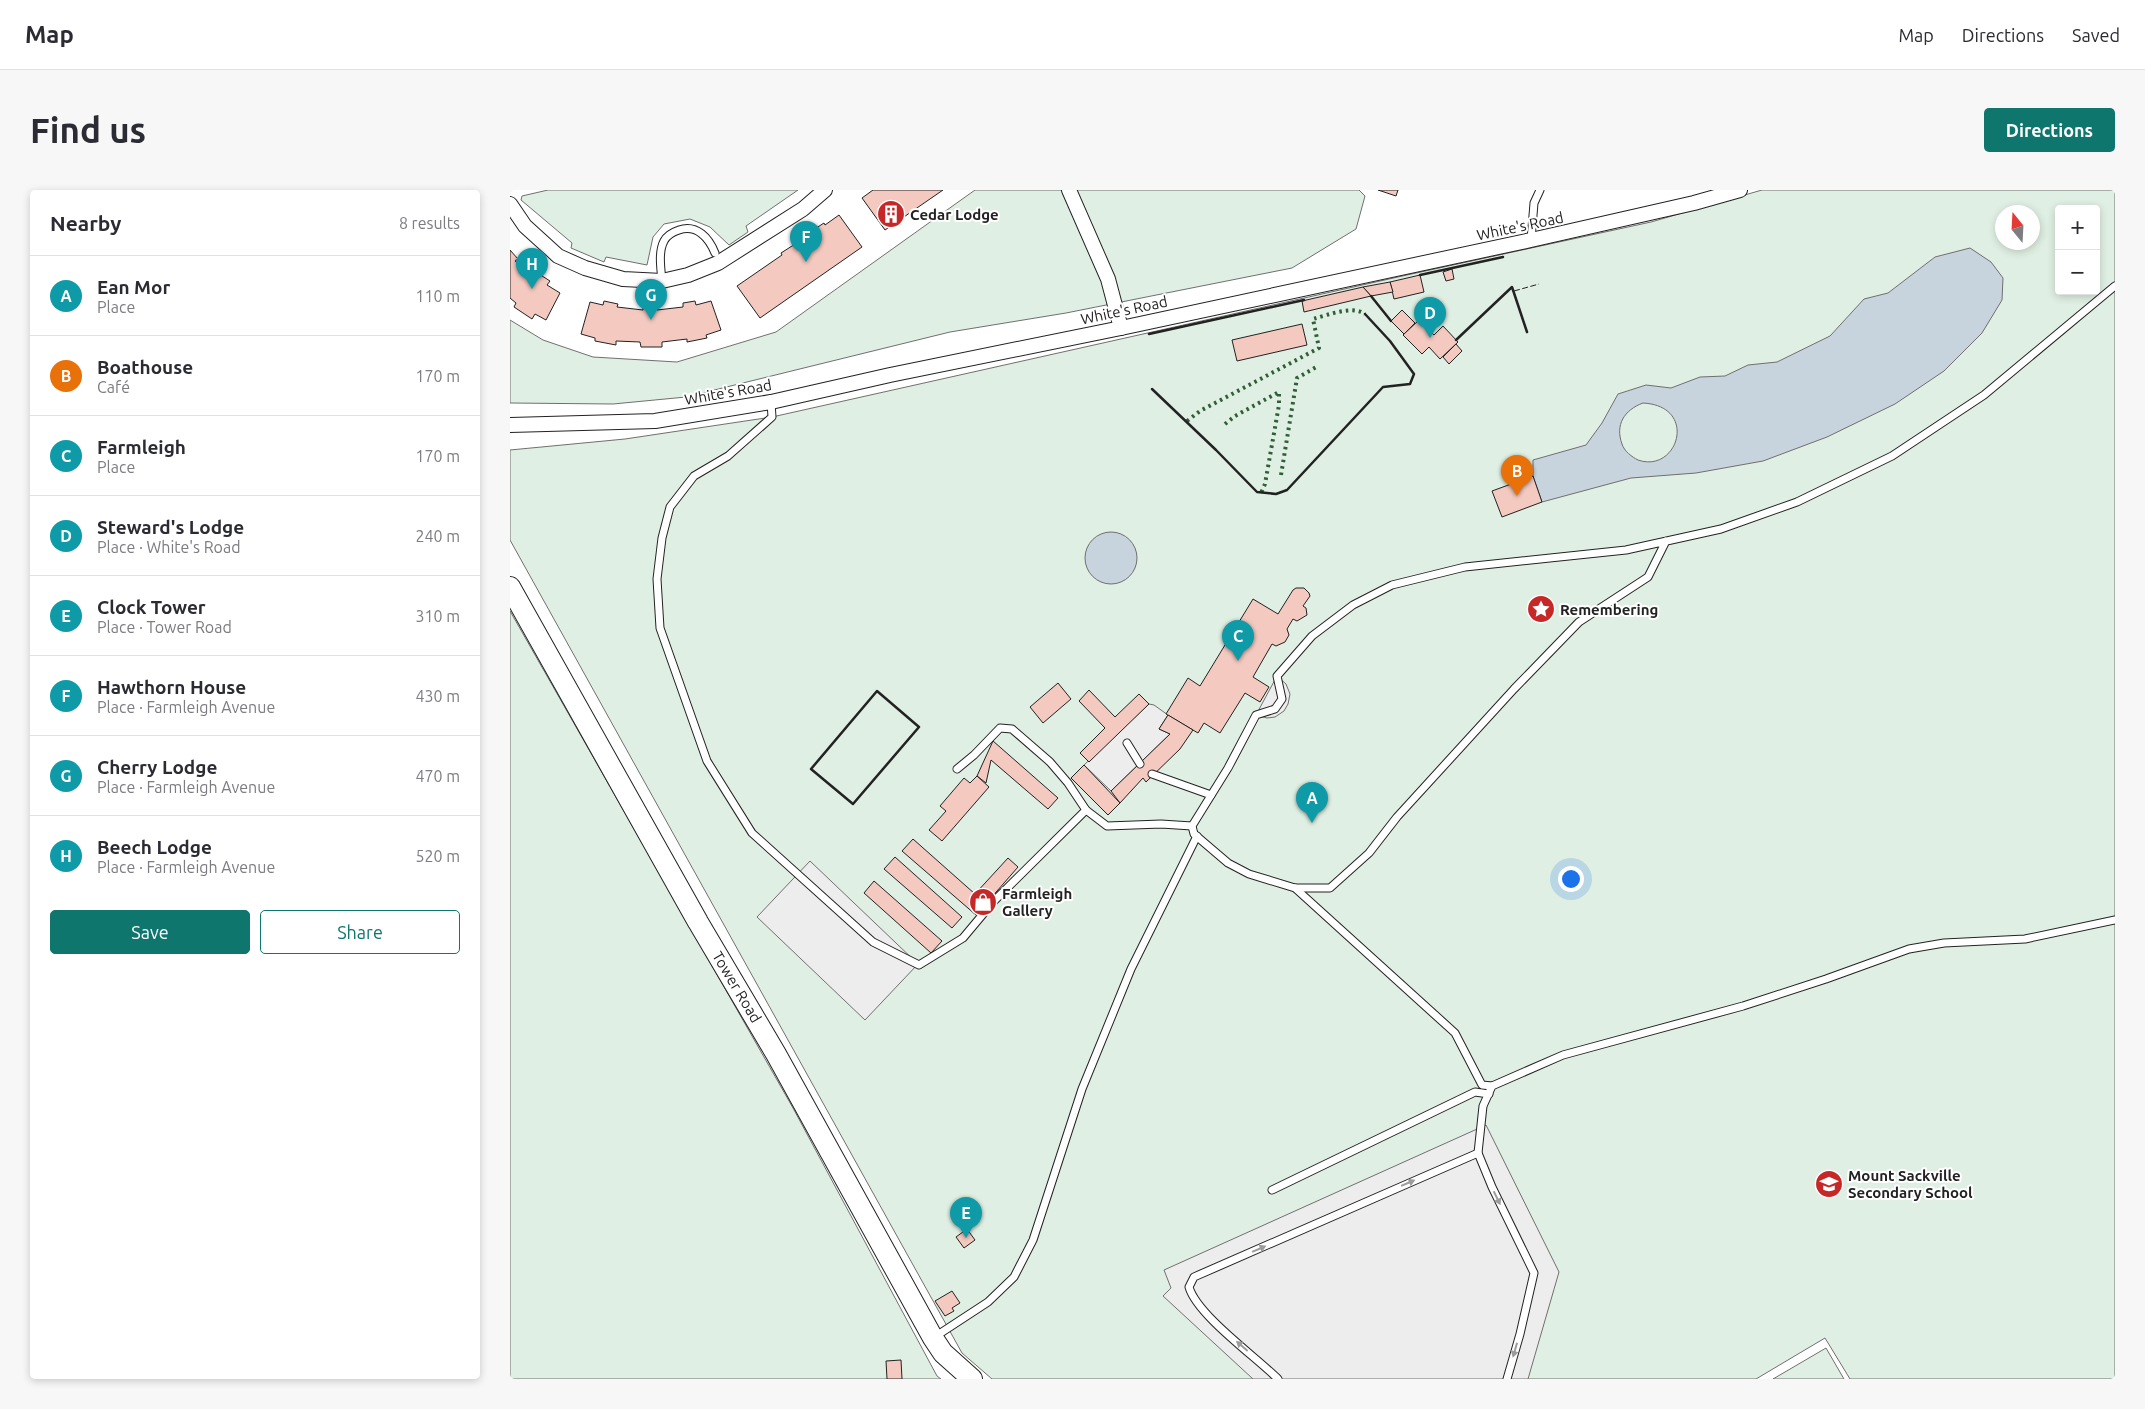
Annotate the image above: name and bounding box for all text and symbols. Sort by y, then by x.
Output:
text: Map [25,21,74,48]
text: Map [1898,25,1934,45]
text: Directions [1962,25,2044,45]
text: Saved [2072,25,2120,45]
button: Directions [1984,108,2115,152]
text: Find us [30,110,146,150]
building icon: Cedar Lodge [876,199,906,229]
north arrow [1995,205,2040,250]
map controls [2055,205,2100,295]
button: + [2055,205,2100,250]
place label: Cedar Lodge [910,206,999,223]
street label: White's Road [1475,209,1565,243]
text: Nearby [50,211,121,235]
text: 8 results [399,214,460,232]
pin: F [790,221,822,262]
pin: H [516,248,548,289]
button: − [2055,250,2100,295]
text: Ean Mor [97,276,170,298]
pin: G [635,279,667,320]
text: A [60,287,72,305]
text: 110 m [415,287,460,305]
street label: White's Road [1079,293,1169,327]
pin: D [1414,297,1446,338]
text: Place [97,298,135,316]
text: Boathouse [97,356,193,378]
text: B [61,367,71,385]
text: 170 m [415,367,460,385]
street label: White's Road [683,376,773,408]
text: Café [97,378,130,396]
text: Farmleigh [97,436,186,458]
text: C [61,447,71,465]
text: 170 m [415,447,460,465]
pin: B [1501,455,1533,496]
text: Place [97,458,135,476]
text: Steward's Lodge [97,516,244,538]
text: D [60,527,72,545]
text: 240 m [415,527,460,545]
text: Place · White's Road [97,538,241,556]
place icon: Remembering [1526,594,1556,624]
text: Clock Tower [97,596,206,618]
place label: Remembering [1560,601,1658,618]
text: E [61,607,71,625]
text: 310 m [415,607,460,625]
text: Place · Tower Road [97,618,232,636]
pin: C [1222,620,1254,661]
text: Hawthorn House [97,676,246,698]
text: F [62,687,71,705]
text: 430 m [415,687,460,705]
text: Place · Farmleigh Avenue [97,698,275,716]
text: Cherry Lodge [97,756,217,778]
text: G [60,767,72,785]
text: 470 m [415,767,460,785]
text: Place · Farmleigh Avenue [97,778,275,796]
pin: A [1296,782,1328,823]
text: Beech Lodge [97,836,212,858]
text: H [60,847,72,865]
text: 520 m [415,847,460,865]
text: Place · Farmleigh Avenue [97,858,275,876]
your location [1558,866,1584,892]
place label: Farmleigh Gallery [1002,885,1072,919]
shop icon: Farmleigh Gallery [968,887,998,917]
button: Save [50,910,250,954]
button: Share [260,910,460,954]
street label: Tower Road [709,948,765,1026]
place label: Mount Sackville Secondary School [1848,1167,1973,1201]
school or university icon: Mount Sackville Secondary School [1814,1169,1844,1199]
one-way arrow [1401,1179,1415,1187]
one-way arrow [1494,1191,1502,1205]
pin: E [950,1197,982,1238]
one-way arrow [1252,1244,1266,1252]
one-way arrow [1237,1340,1249,1352]
one-way arrow [1511,1343,1519,1358]

